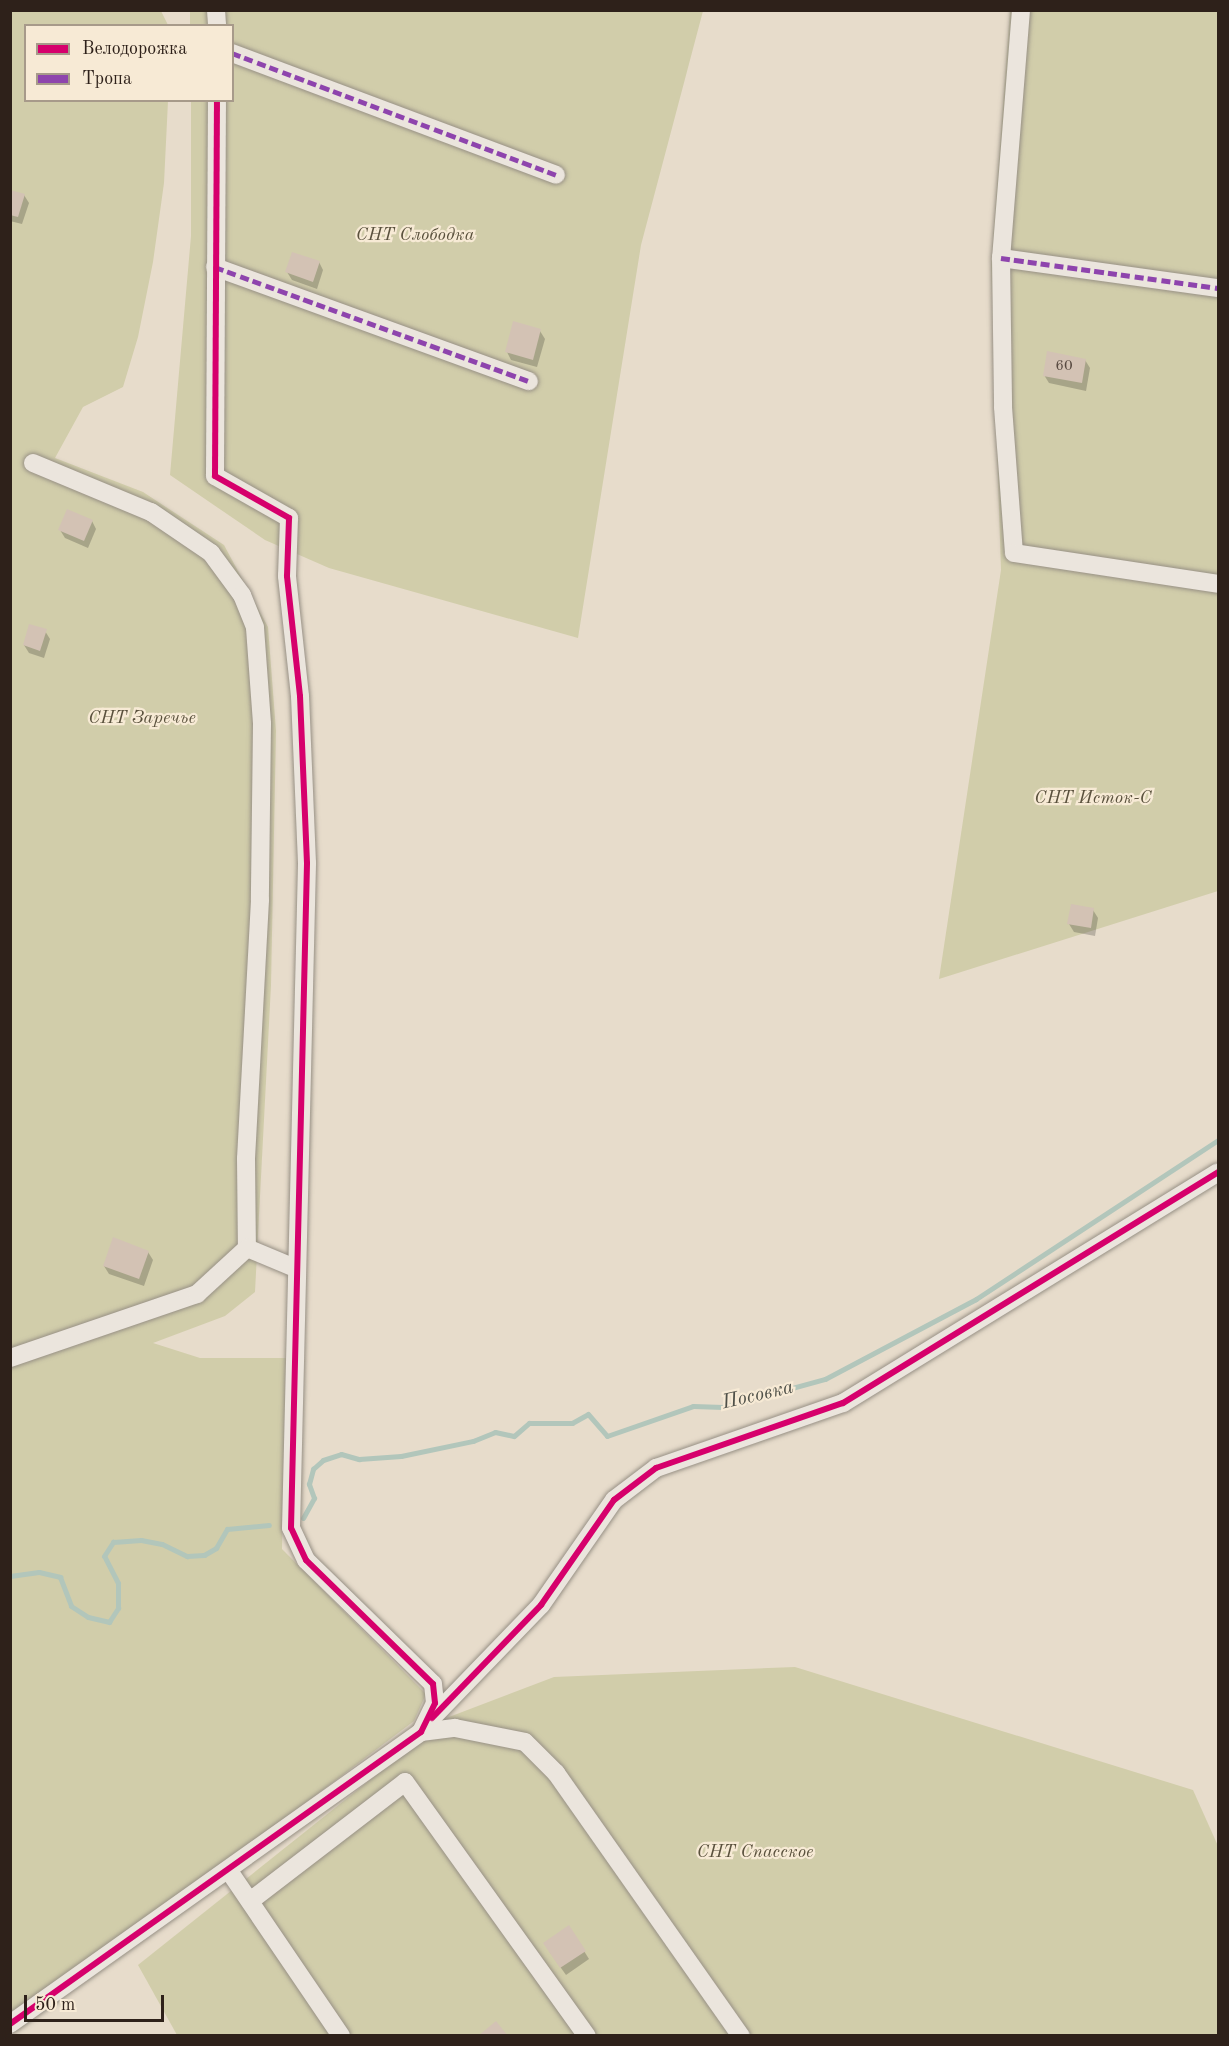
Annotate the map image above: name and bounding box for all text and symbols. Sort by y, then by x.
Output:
legend [24,24,234,102]
text: Велодорожка [82,40,187,58]
text: Тропа [82,70,132,88]
park label: СНТ Слободка [356,224,474,246]
house number: 60 [1055,358,1073,376]
park label: СНТ Заречье [88,707,196,729]
park label: СНТ Исток-С [1034,787,1152,809]
water label: Посовка [720,1376,796,1416]
park label: СНТ Спасское [697,1841,813,1863]
scale bar [27,1983,166,2021]
text: 50 m [35,1996,75,2014]

